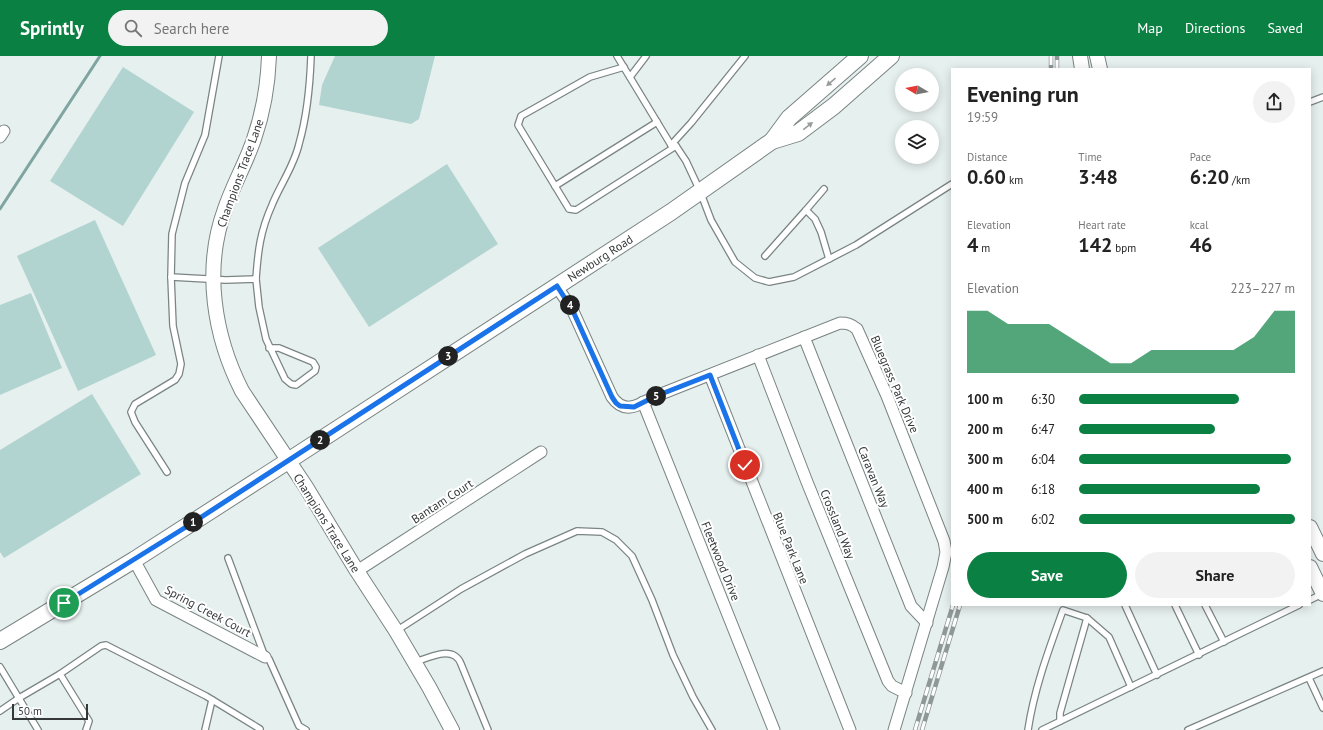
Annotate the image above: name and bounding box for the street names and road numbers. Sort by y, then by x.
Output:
street label: Champions Trace Lane [213,117,267,229]
street label: Newburg Road [564,231,636,285]
street label: Bluegrass Park Drive [868,333,922,435]
street label: Caravan Way [855,444,893,510]
street label: Champions Trace Lane [290,471,364,575]
street label: Bantam Court [408,476,476,526]
street label: Crossland Way [817,487,859,561]
street label: Blue Park Lane [770,510,812,586]
street label: Fleetwood Drive [698,519,744,603]
street label: Spring Creek Court [162,582,254,640]

